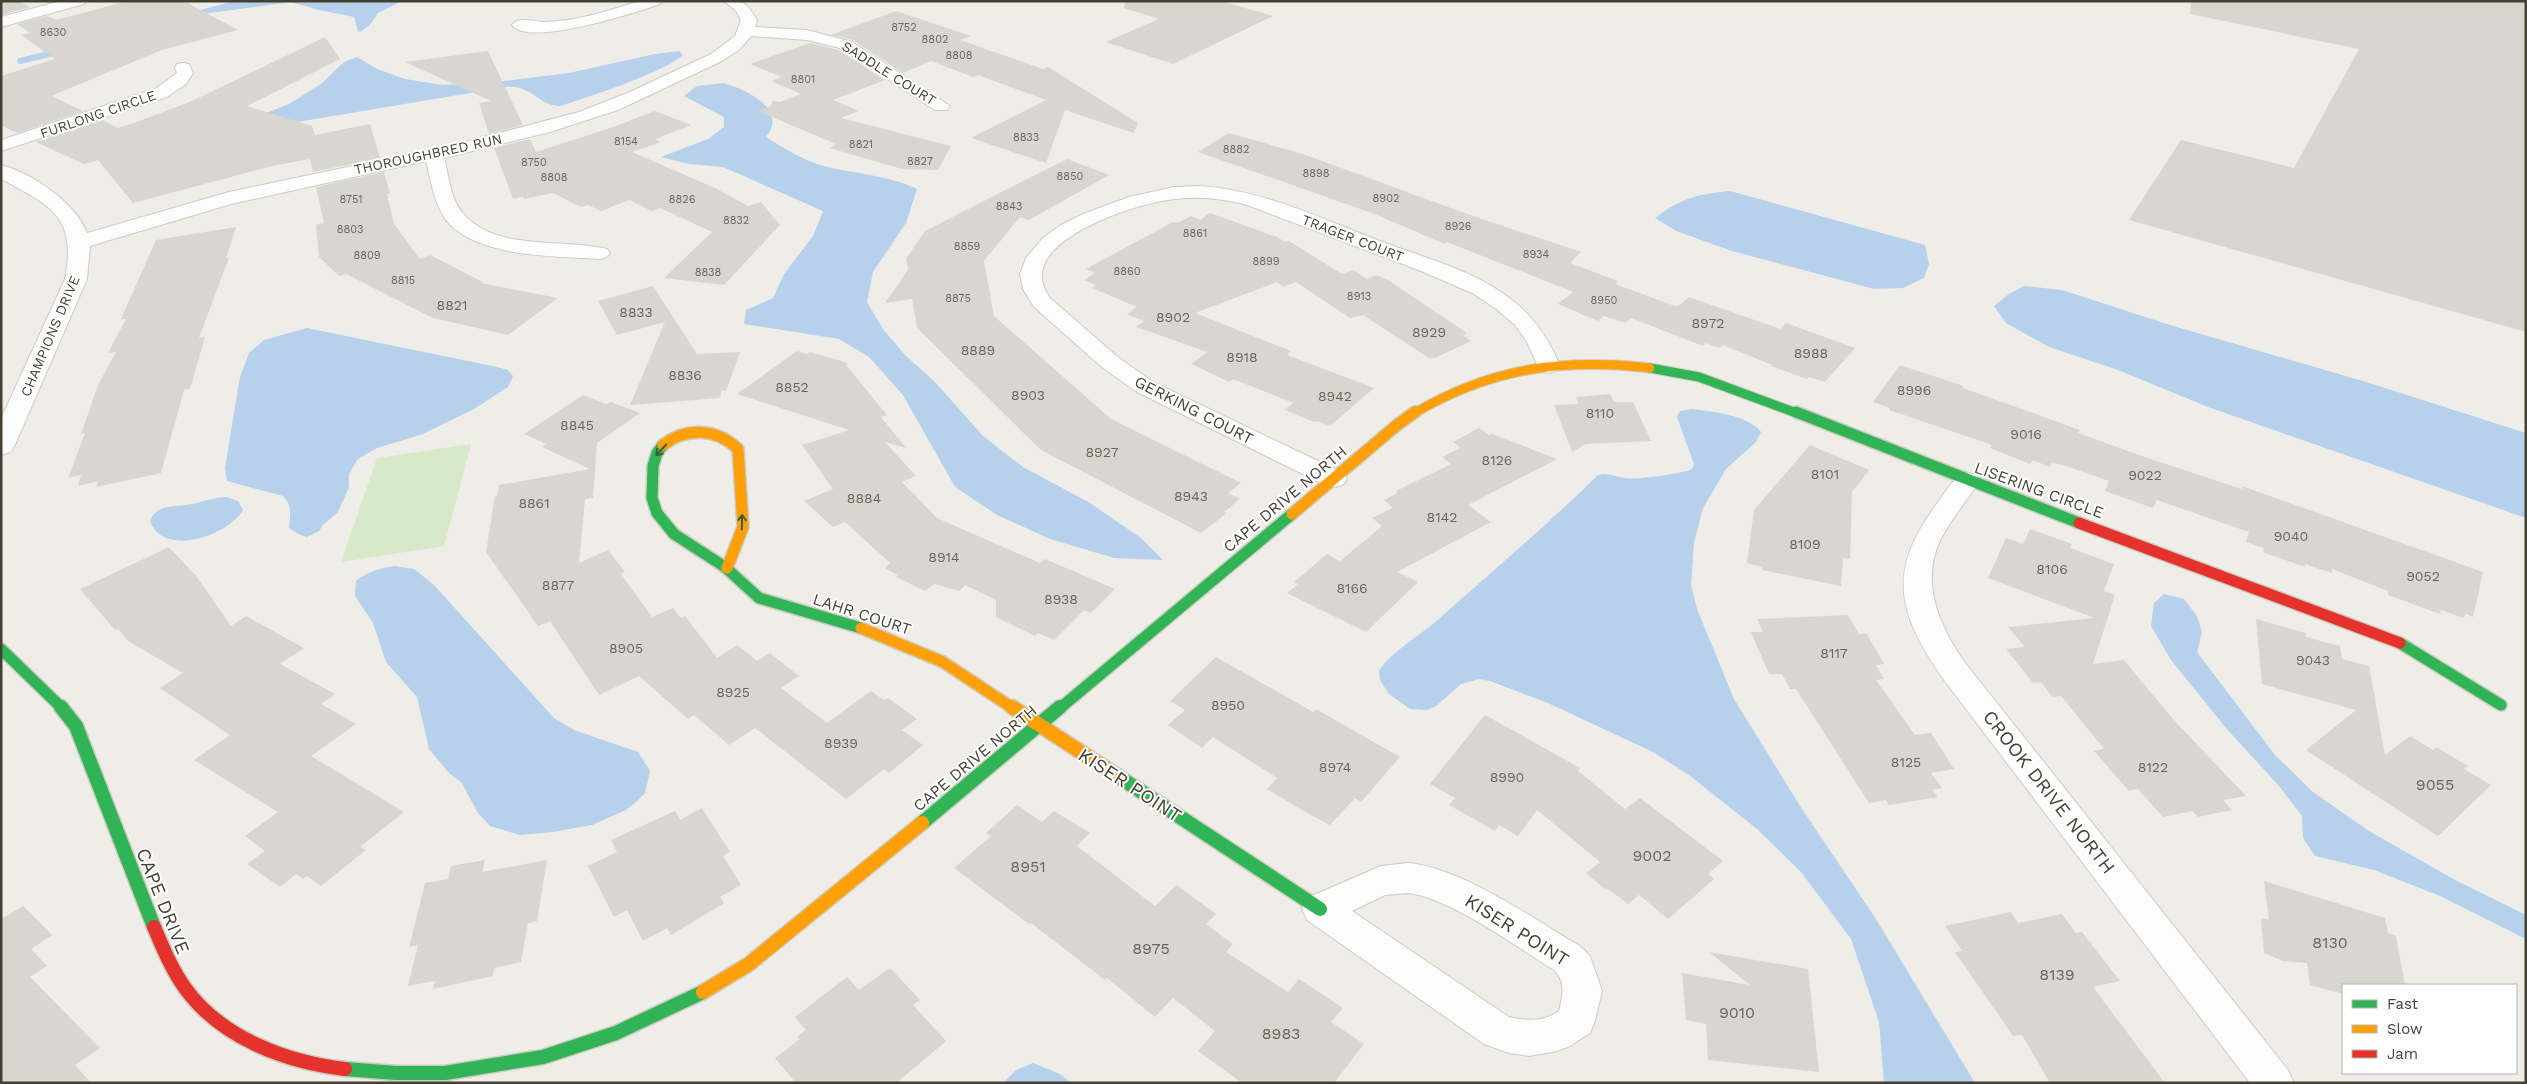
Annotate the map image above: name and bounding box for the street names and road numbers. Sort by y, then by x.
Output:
street label: SADDLE COURT [839,38,939,109]
street label: FURLONG CIRCLE [38,87,158,141]
street label: THOROUGHBRED RUN [352,130,504,178]
street label: TRAGER COURT [1300,211,1406,265]
street label: CHAMPIONS DRIVE [17,273,83,399]
street label: GERKING COURT [1131,372,1257,448]
street label: CAPE DRIVE NORTH [1219,442,1351,556]
street label: LISERING CIRCLE [1972,458,2106,522]
street label: LAHR COURT [810,589,914,639]
street label: CAPE DRIVE NORTH [909,701,1041,815]
street label: CROOK DRIVE NORTH [1978,706,2120,878]
street label: KISER POINT [1074,743,1186,827]
street label: CAPE DRIVE [131,845,195,957]
street label: KISER POINT [1461,889,1573,971]

